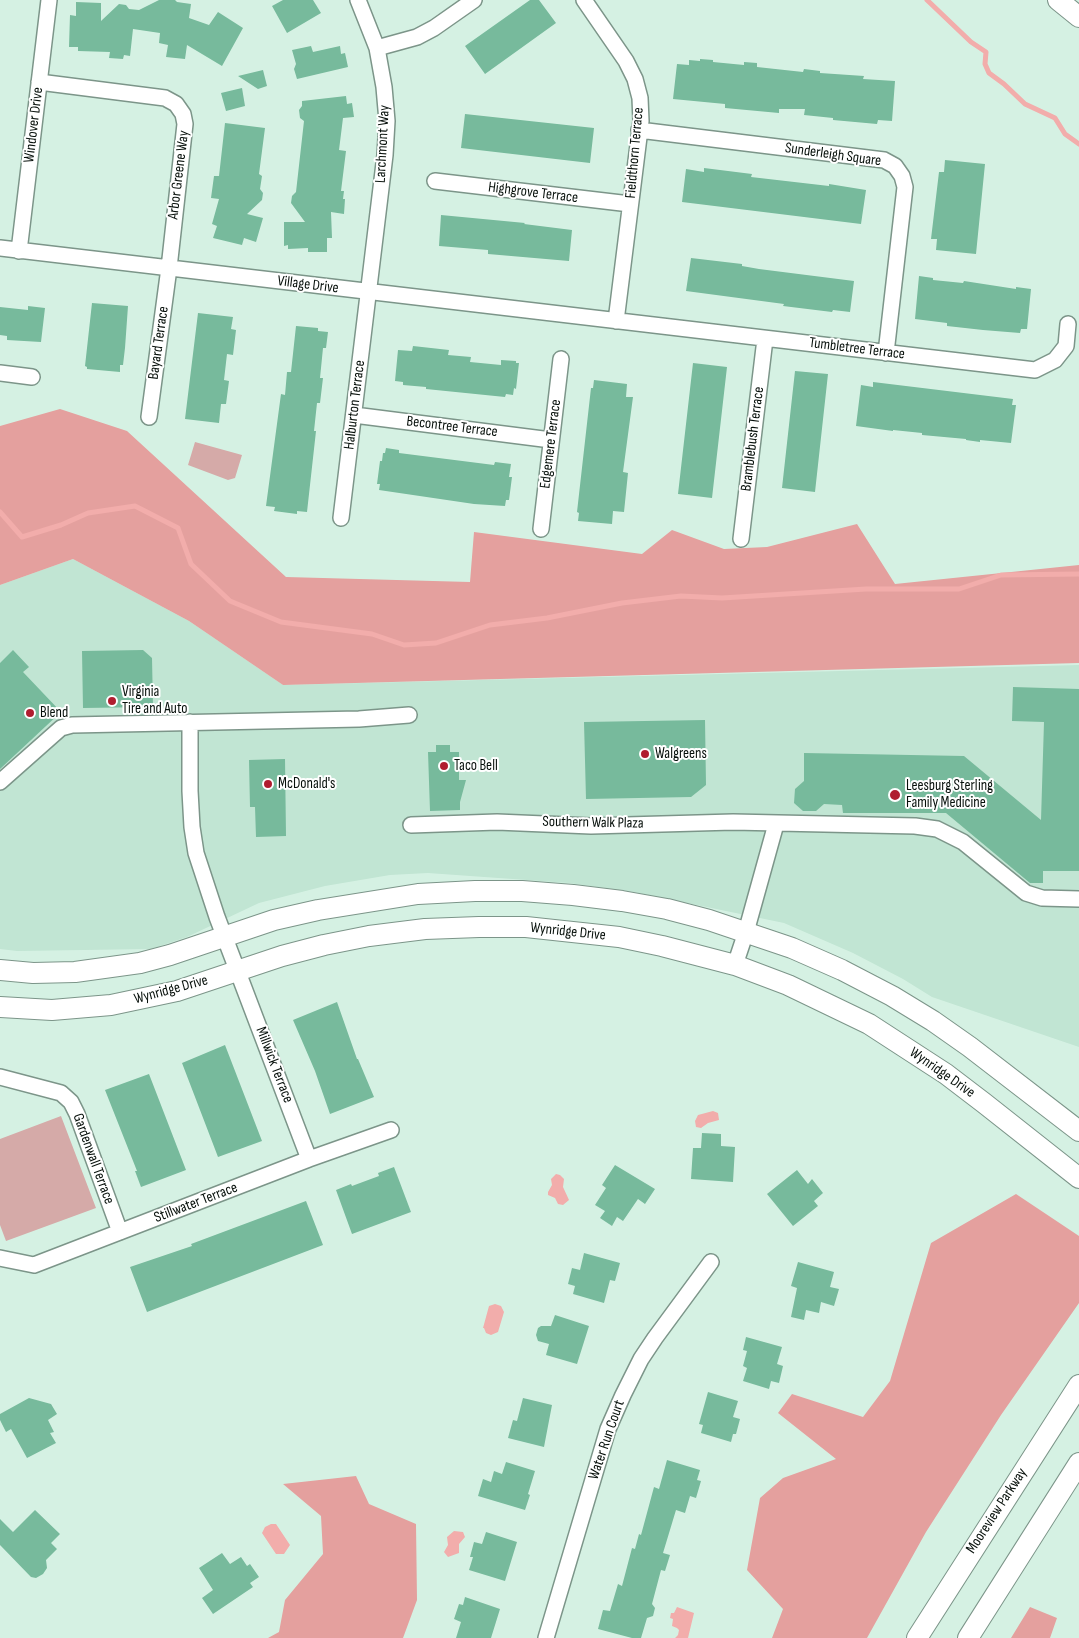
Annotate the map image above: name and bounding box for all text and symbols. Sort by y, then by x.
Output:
street label: Windover Drive [20,86,48,164]
street label: Larchmont Way [372,105,394,183]
street label: Fieldthorn Terrace [622,107,648,199]
street label: Arbor Greene Way [165,130,193,220]
street label: Sunderleigh Square [784,139,882,171]
street label: Highgrove Terrace [487,179,579,207]
street label: Village Drive [276,272,340,298]
street label: Bayard Terrace [145,305,173,381]
street label: Tumbletree Terrace [808,334,906,364]
street label: Halburton Terrace [341,359,369,451]
street label: Bramblebush Terrace [738,386,768,492]
street label: Edgemere Terrace [537,398,565,490]
street label: Becontree Terrace [405,412,499,442]
place label: Virginia Tire and Auto [122,683,188,718]
marker: Virginia Tire and Auto [106,695,118,707]
place label: Blend [40,704,68,722]
marker: Blend [24,707,36,719]
place label: Walgreens [655,745,707,763]
marker: Walgreens [639,748,651,760]
place label: Taco Bell [454,757,498,775]
marker: Taco Bell [438,760,450,772]
place label: McDonald's [278,775,335,793]
place label: Leesburg Sterling Family Medicine [906,777,993,812]
marker: McDonald's [262,778,274,790]
marker: Leesburg Sterling Family Medicine [888,788,902,802]
street label: Southern Walk Plaza [542,813,644,833]
street label: Wynridge Drive [529,919,607,945]
street label: Wynridge Drive [132,972,210,1008]
street label: Millwick Terrace [251,1025,297,1105]
street label: Wynridge Drive [906,1044,978,1102]
street label: Gardenwall Terrace [68,1111,118,1207]
street label: Stillwater Terrace [152,1179,240,1227]
street label: Water Run Court [585,1398,629,1482]
street label: Mooreview Parkway [963,1465,1031,1557]

